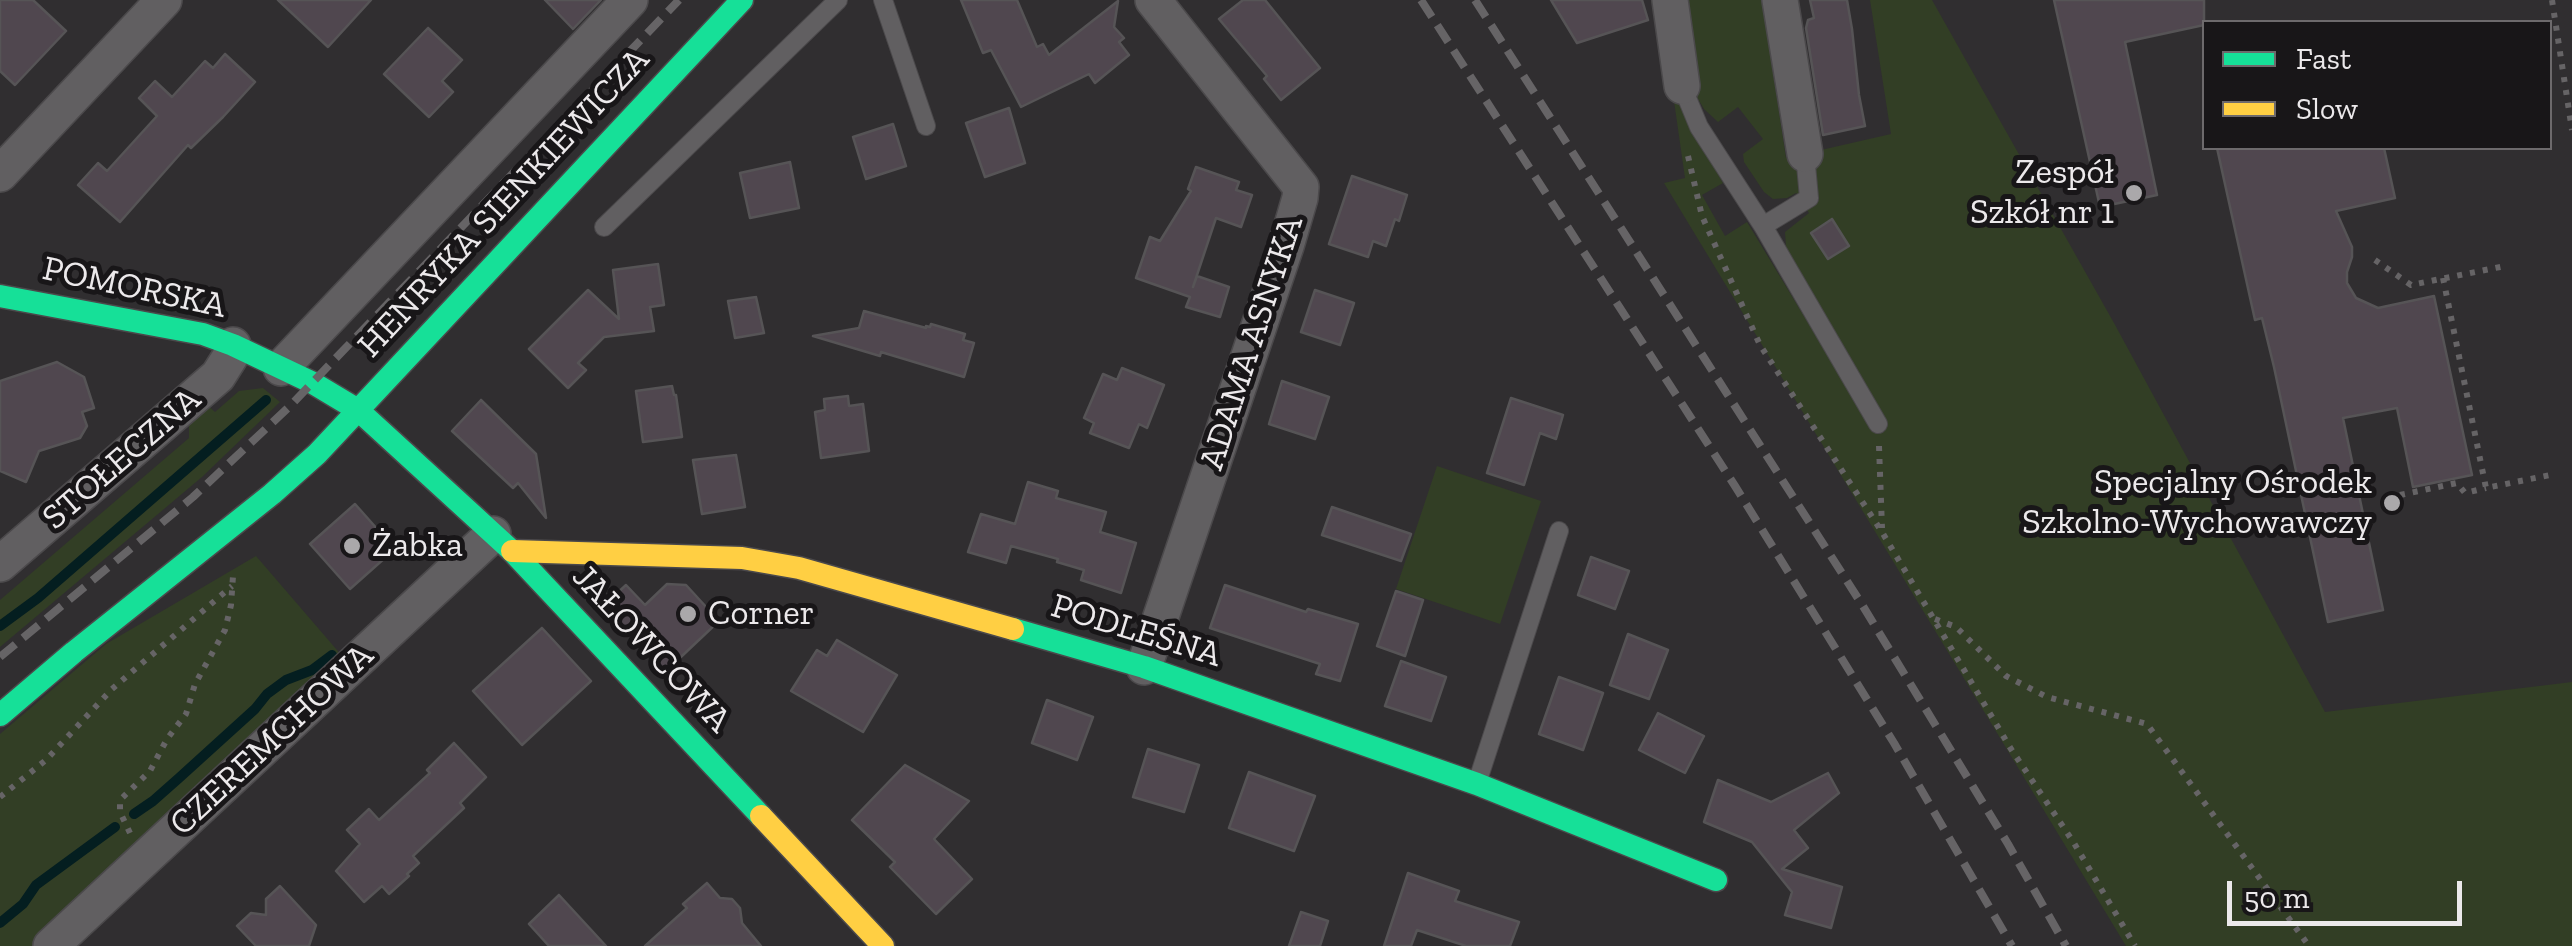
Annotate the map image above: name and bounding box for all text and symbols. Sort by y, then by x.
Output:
legend [2202,20,2552,150]
street label: HENRYKA SIENKIEWICZA [350,40,658,366]
text: Fast [2296,41,2351,77]
text: Slow [2296,91,2358,127]
place label: Zespół Szkół nr 1 [1970,152,2114,234]
marker: Zespół Szkół nr 1 [2123,182,2145,204]
street label: ADAMA ASNYKA [1191,211,1313,475]
street label: POMORSKA [39,248,229,328]
street label: STOŁECZNA [34,379,210,539]
place label: Specjalny Ośrodek Szkolno-Wychowawczy [2022,462,2372,544]
marker: Specjalny Ośrodek Szkolno-Wychowawczy [2381,492,2403,514]
place label: Żabka [372,525,463,567]
marker: Żabka [341,535,363,557]
street label: JAŁOWCOWA [563,556,739,742]
street label: PODLEŚNA [1046,585,1226,677]
place label: Corner [708,593,814,635]
marker: Corner [677,603,699,625]
street label: CZEREMCHOWA [162,635,382,845]
scale bar [2232,861,2467,923]
text: 50 m [2244,880,2309,916]

